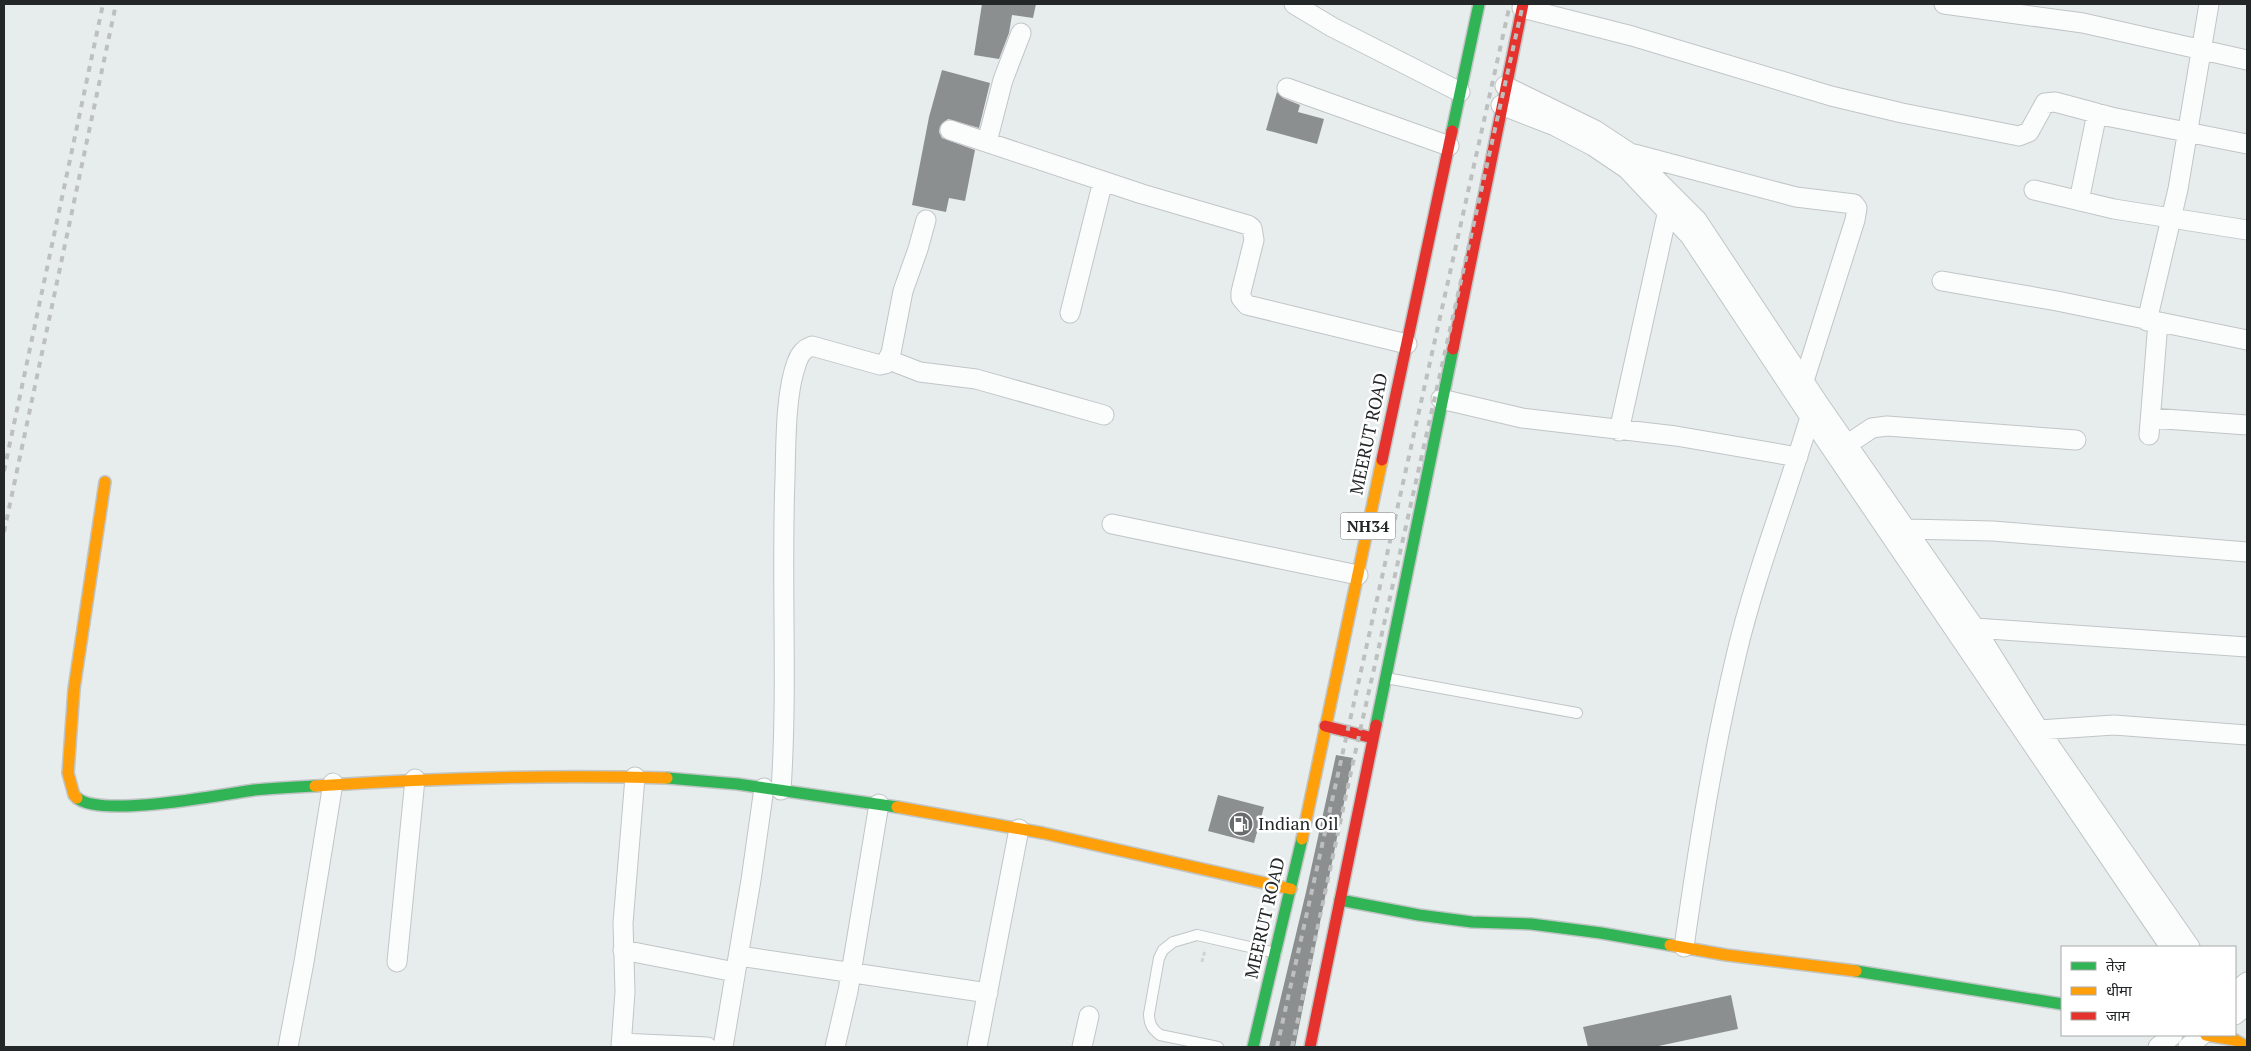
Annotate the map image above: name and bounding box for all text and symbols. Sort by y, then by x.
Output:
street label: MEERUT ROAD [1343,371,1393,497]
road number: NH34 [1340,512,1396,540]
fuel station icon: Indian Oil [1228,811,1254,837]
place label: Indian Oil [1258,811,1339,835]
street label: MEERUT ROAD [1238,855,1290,981]
legend [2061,946,2236,1036]
text: तेज़ [2106,955,2127,975]
text: धीमा [2106,980,2133,1000]
text: जाम [2106,1005,2131,1025]

